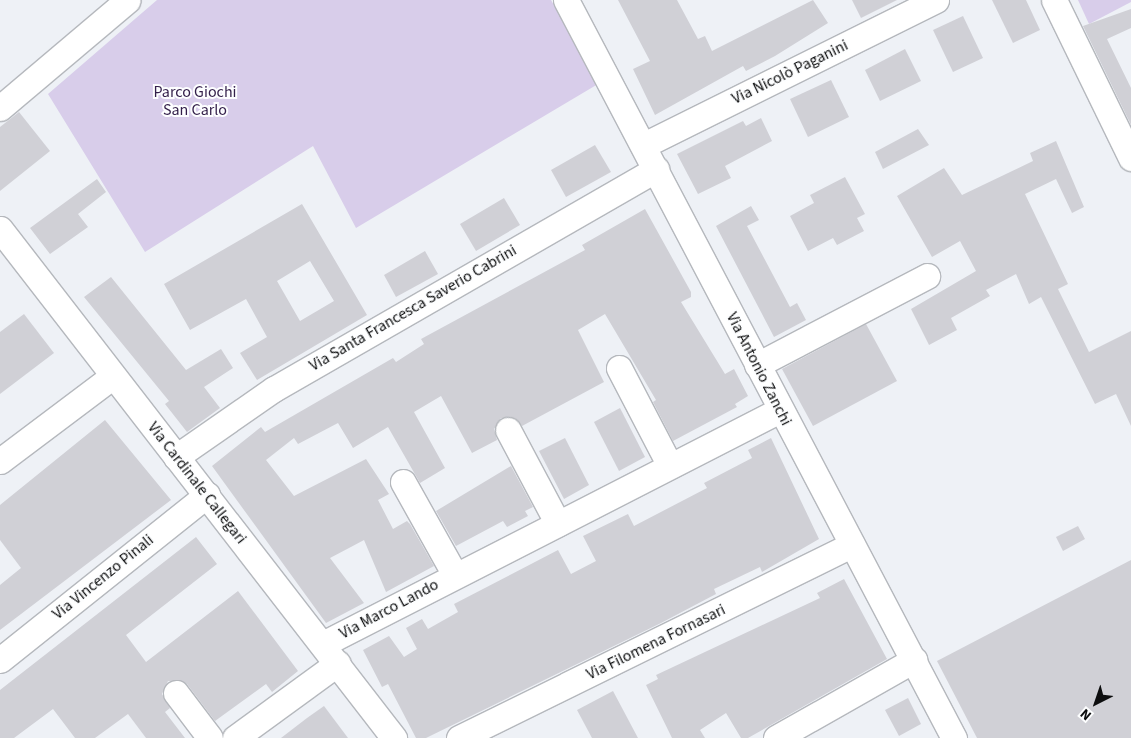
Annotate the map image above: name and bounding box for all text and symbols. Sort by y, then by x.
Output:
street label: Via Nicolò Paganini [729,36,851,108]
park label: Parco Giochi San Carlo [153,82,237,120]
street label: Via Santa Francesca Saverio Cabrini [306,241,520,375]
street label: Via Antonio Zanchi [722,309,796,429]
street label: Via Cardinale Callegari [143,418,251,548]
street label: Via Vincenzo Pinali [49,530,157,624]
street label: Via Marco Lando [336,575,442,643]
street label: Via Filomena Fornasari [583,600,729,684]
north arrow [1071,678,1121,728]
text: N [1076,704,1096,725]

